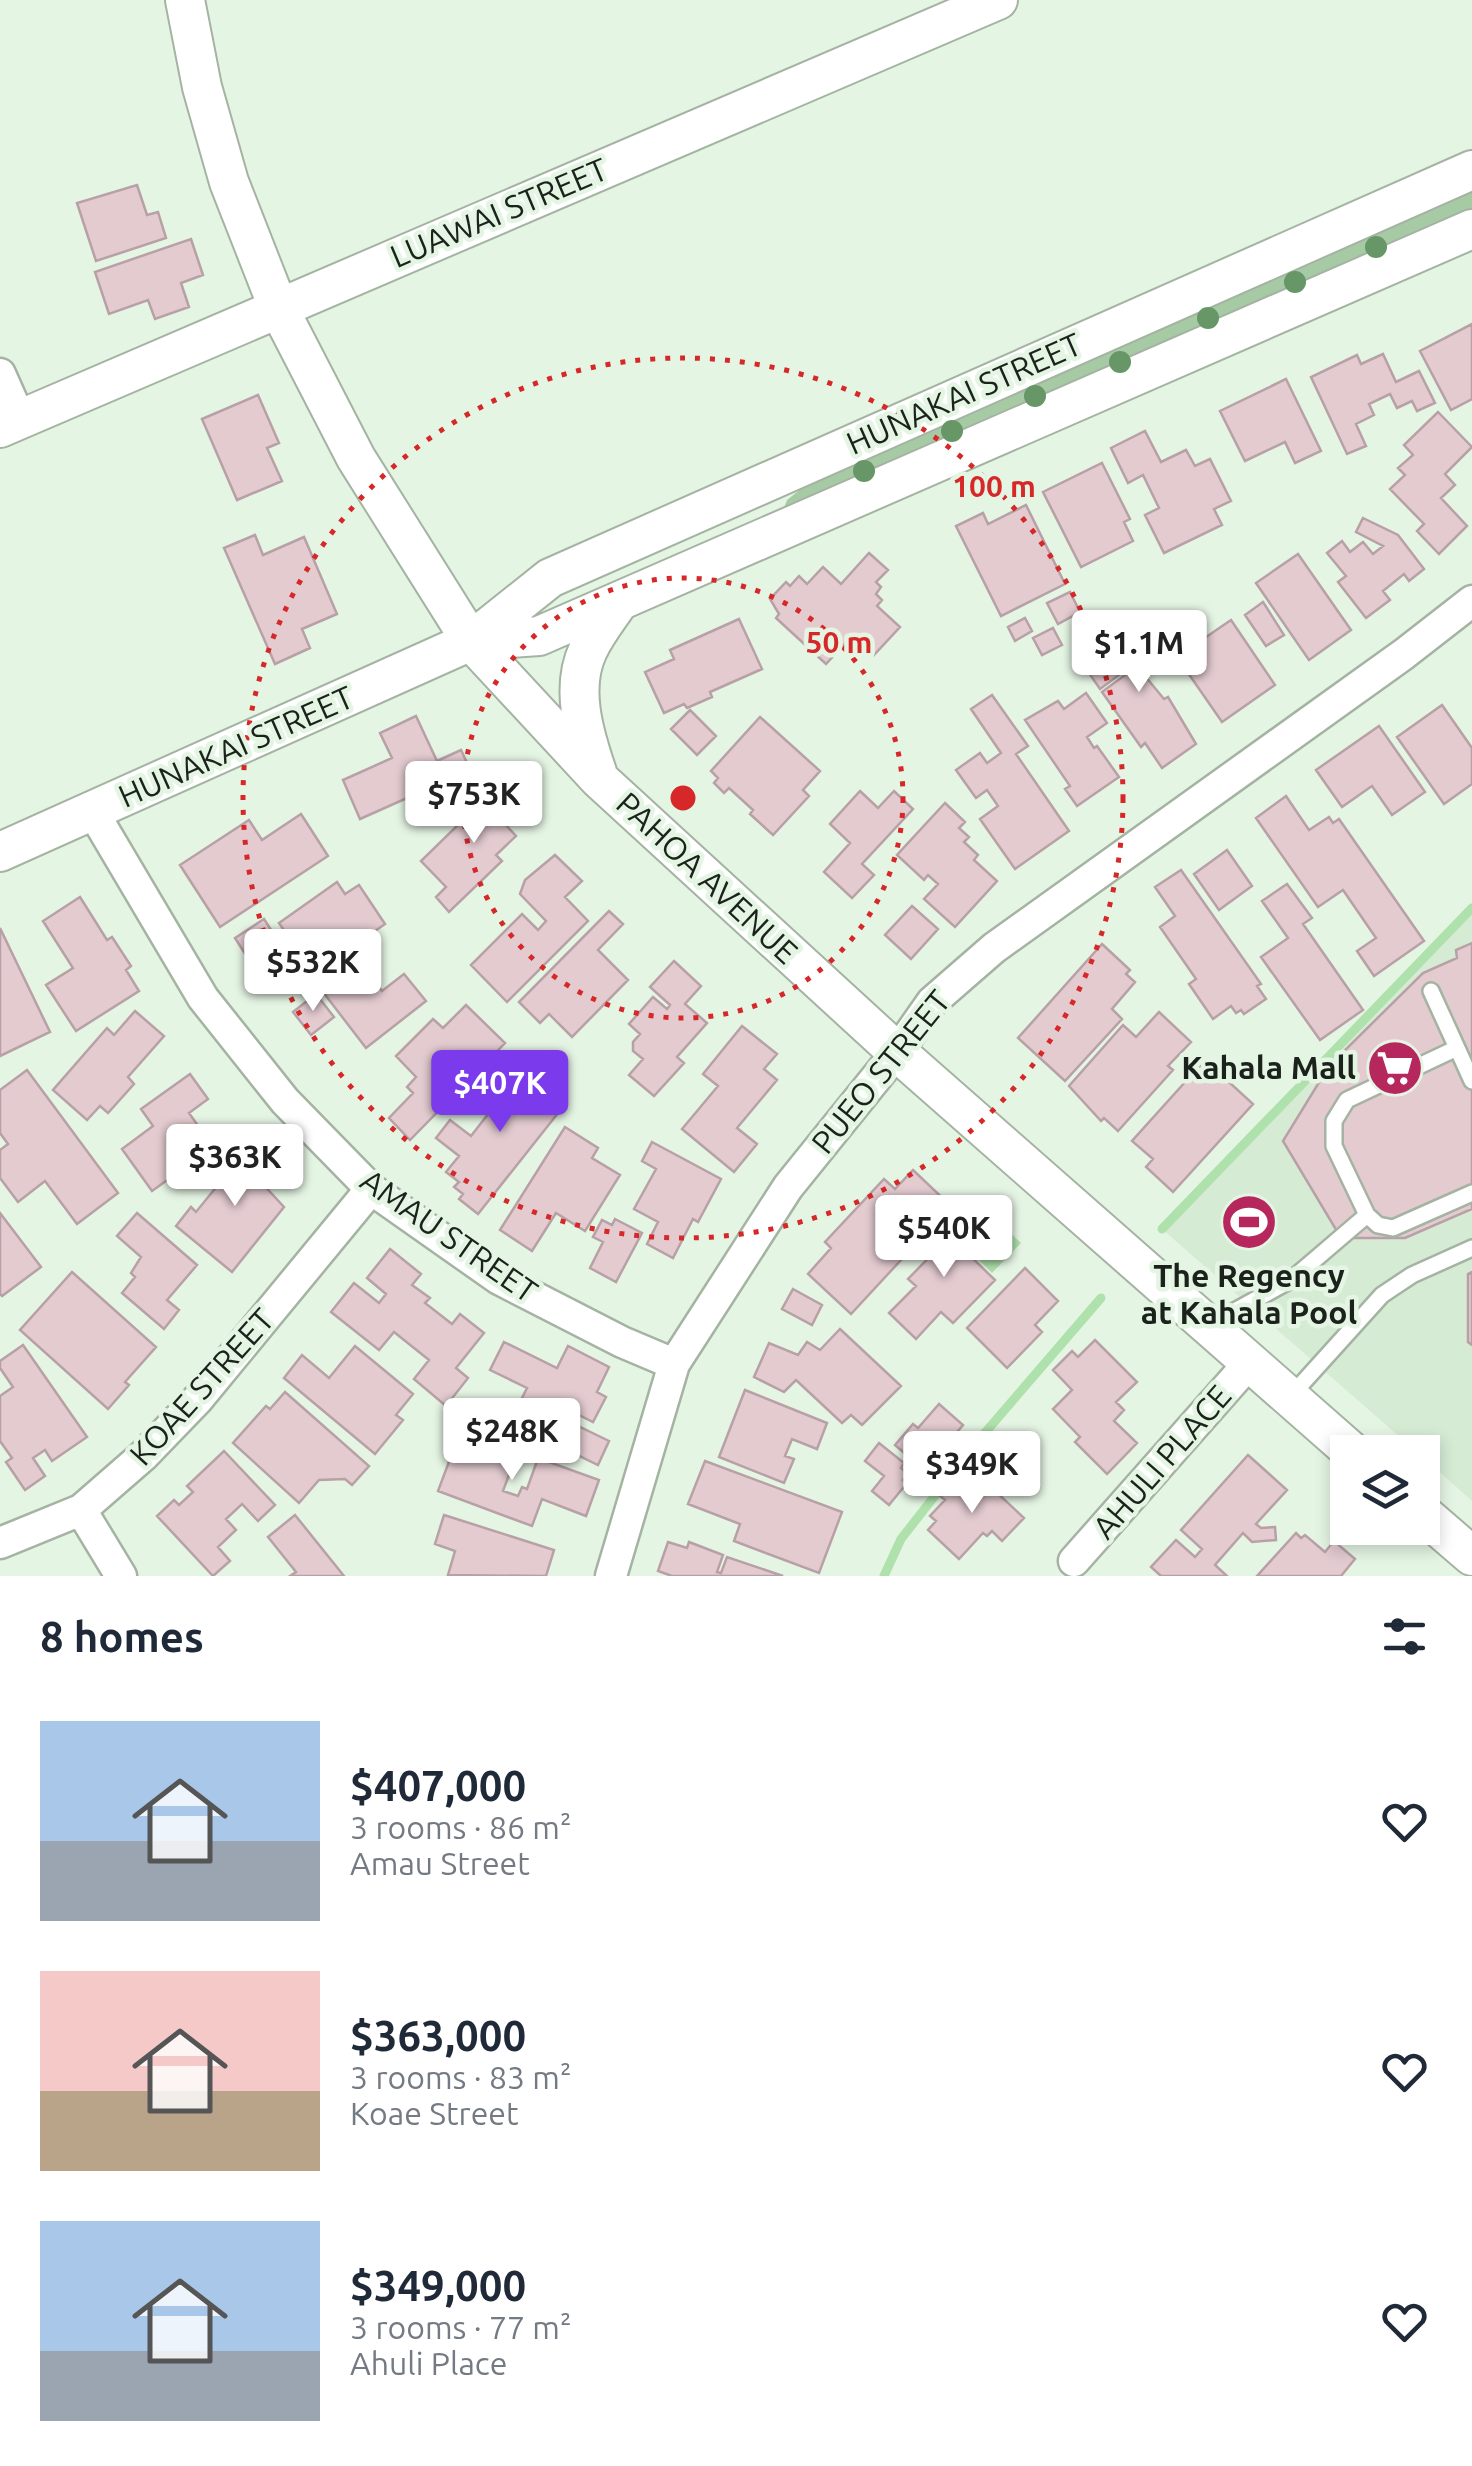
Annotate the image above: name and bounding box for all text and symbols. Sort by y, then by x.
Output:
street label: LUAWAI STREET [385,150,613,274]
street label: HUNAKAI STREET [841,325,1087,461]
text: 100 m [952,469,1036,503]
pin: $1.1M [1069,610,1209,695]
text: $1.1M [1094,624,1184,660]
text: 50 m [806,625,872,659]
street label: HUNAKAI STREET [113,678,359,814]
pin: $753K [404,761,544,846]
text: $753K [427,775,521,811]
centre of rings [665,780,701,816]
street label: PAHOA AVENUE [610,784,805,970]
pin: $532K [243,929,383,1014]
text: $532K [266,943,360,979]
street label: PUEO STREET [804,983,957,1160]
supermarket icon: Kahala Mall [1365,1038,1425,1098]
place label: Kahala Mall [1181,1049,1356,1085]
pin: $407K [430,1050,570,1135]
text: $407K [453,1064,547,1100]
pin: $363K [165,1124,305,1209]
text: $363K [188,1138,282,1174]
street label: AMAU STREET [355,1161,545,1309]
sports icon: The Regency at Kahala Pool [1219,1192,1279,1252]
pin: $540K [874,1195,1014,1280]
text: $540K [897,1209,991,1245]
place label: The Regency at Kahala Pool [1141,1257,1357,1330]
street label: KOAE STREET [122,1301,281,1472]
street label: AHULI PLACE [1085,1377,1238,1545]
pin: $248K [442,1398,582,1483]
text: $248K [465,1412,559,1448]
pin: $349K [902,1431,1042,1516]
map controls [1330,1435,1440,1545]
button: layers [1330,1435,1440,1545]
text: $349K [925,1445,1019,1481]
icon: filters [1377,1609,1432,1664]
text: 8 homes [40,1613,204,1660]
icon: home [120,1761,240,1881]
text: $407,000 [350,1762,526,1809]
icon: heart [1377,1794,1432,1849]
text: 3 rooms · 86 m² [350,1809,571,1845]
text: Amau Street [350,1845,530,1881]
icon: home [120,2011,240,2131]
text: $363,000 [350,2012,526,2059]
icon: heart [1377,2044,1432,2099]
text: 3 rooms · 83 m² [350,2059,571,2095]
text: Koae Street [350,2095,519,2131]
icon: home [120,2261,240,2381]
text: $349,000 [350,2262,526,2309]
icon: heart [1377,2294,1432,2349]
text: 3 rooms · 77 m² [350,2309,571,2345]
text: Ahuli Place [350,2345,507,2381]

